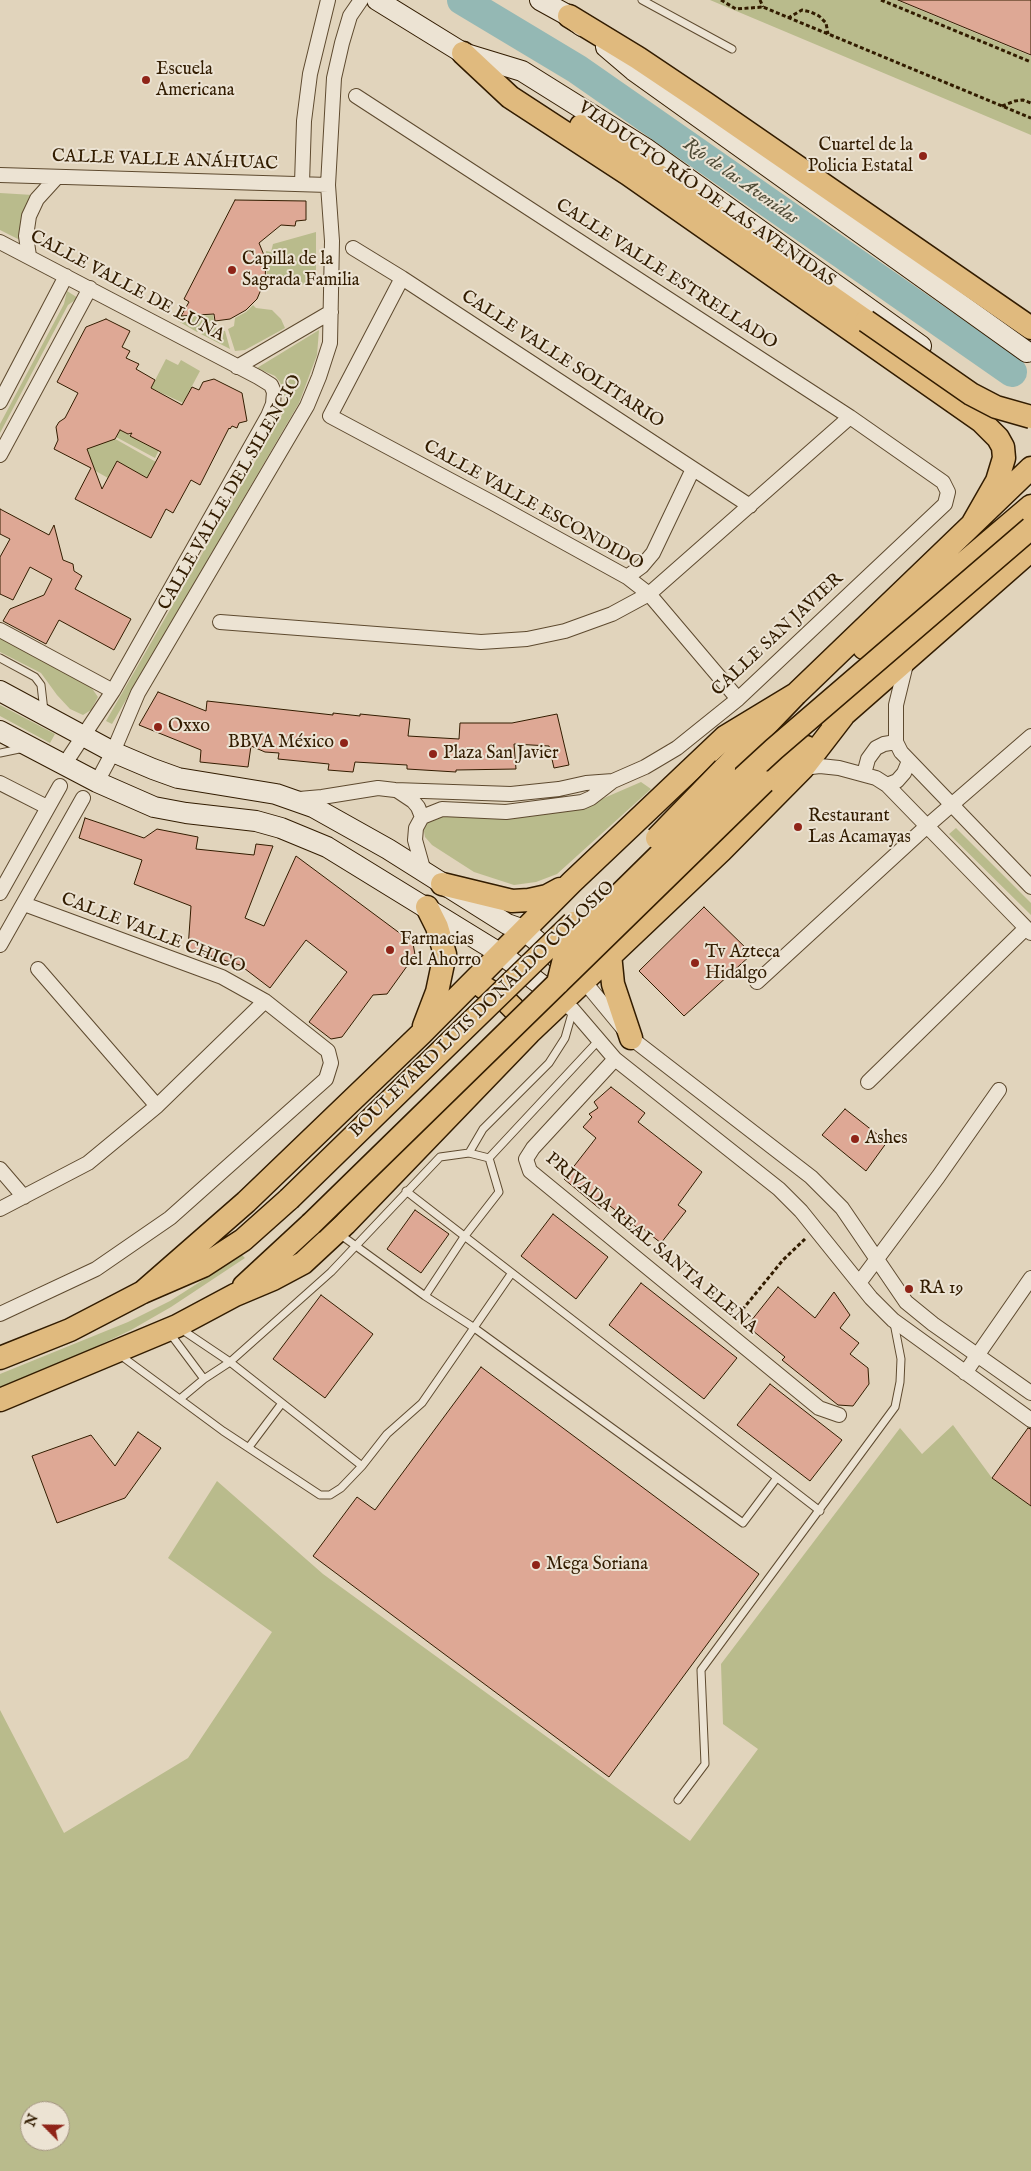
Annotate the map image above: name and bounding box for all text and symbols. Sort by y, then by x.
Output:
place label: Escuela Americana [156,59,234,102]
marker: Escuela Americana [140,74,152,86]
street label: VIADUCTO RÍO DE LAS AVENIDAS [573,98,839,292]
water label: Río de las Avenidas [678,134,802,230]
place label: Cuartel de la Policia Estatal [808,135,913,178]
street label: CALLE VALLE ANÁHUAC [52,146,278,176]
marker: Cuartel de la Policia Estatal [917,150,929,162]
street label: CALLE VALLE ESTRELLADO [551,195,781,355]
street label: CALLE VALLE DE LUNA [26,226,228,348]
place label: Capilla de la Sagrada Familia [242,249,360,292]
marker: Capilla de la Sagrada Familia [226,264,238,276]
street label: CALLE VALLE SOLITARIO [457,286,667,434]
street label: CALLE VALLE DEL SILENCIO [155,371,307,615]
street label: CALLE VALLE ESCONDIDO [419,436,647,576]
street label: CALLE SAN JAVIER [708,569,848,701]
place label: Oxxo [168,716,210,738]
marker: Oxxo [152,721,164,733]
place label: BBVA México [228,732,334,754]
marker: BBVA México [338,737,350,749]
place label: Plaza San Javier [443,743,559,765]
marker: Plaza San Javier [427,748,439,760]
place label: Restaurant Las Acamayas [808,806,911,849]
marker: Restaurant Las Acamayas [792,821,804,833]
street label: BOULEVARD LUIS DONALDO COLOSIO [346,877,620,1143]
street label: CALLE VALLE CHICO [58,889,248,979]
place label: Farmacias del Ahorro [400,929,481,972]
place label: Tv Azteca Hidalgo [705,942,780,984]
marker: Farmacias del Ahorro [384,944,396,956]
marker: Tv Azteca Hidalgo [689,957,701,969]
place label: Ashes [865,1128,908,1150]
marker: Ashes [849,1133,861,1145]
street label: PRIVADA REAL SANTA ELENA [540,1149,762,1339]
place label: RA 19 [919,1278,963,1300]
marker: RA 19 [903,1283,915,1295]
place label: Mega Soriana [546,1554,648,1576]
marker: Mega Soriana [530,1559,542,1571]
north arrow [20,2101,70,2151]
text: N [21,2111,43,2130]

